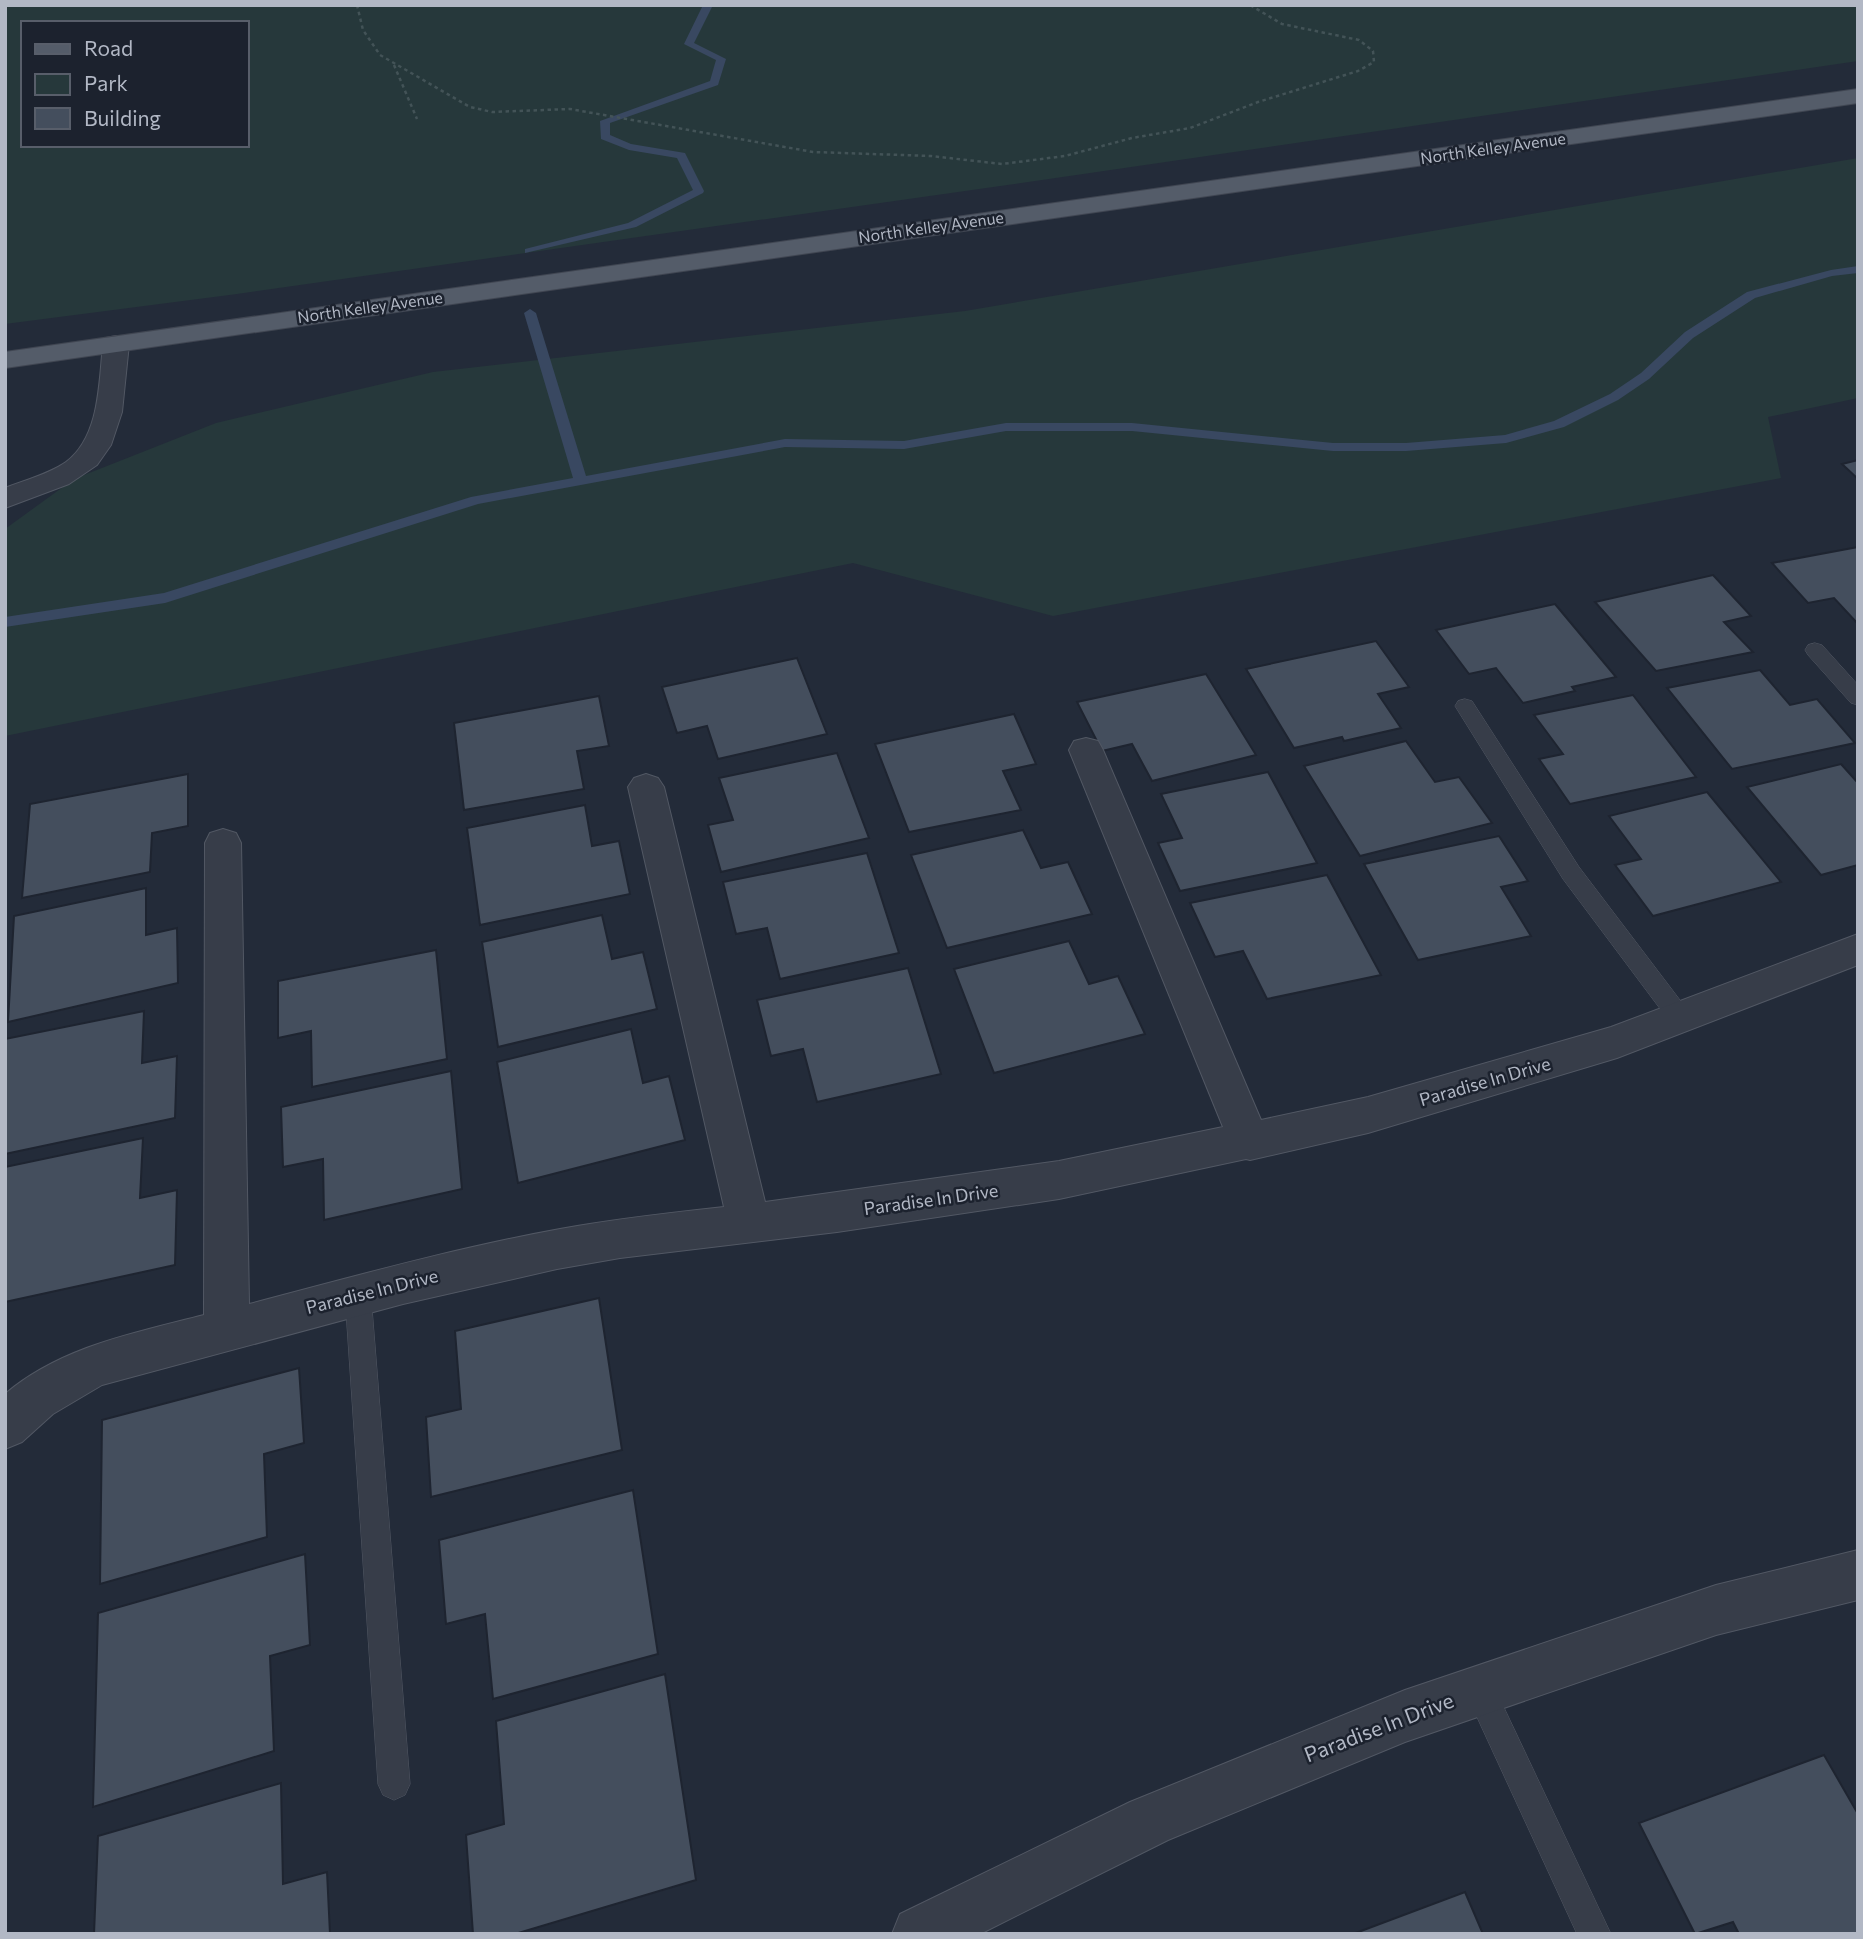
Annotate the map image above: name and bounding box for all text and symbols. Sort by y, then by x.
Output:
legend [21,21,248,147]
text: Road [84,35,133,60]
text: Park [84,70,128,95]
text: Building [84,105,161,130]
street label: North Kelley Avenue [1419,128,1567,167]
street label: North Kelley Avenue [857,207,1005,246]
street label: North Kelley Avenue [296,287,444,326]
street label: Paradise In Drive [1417,1052,1553,1110]
street label: Paradise In Drive [862,1179,1000,1219]
street label: Paradise In Drive [303,1264,440,1318]
street label: Paradise In Drive [1300,1687,1457,1767]

